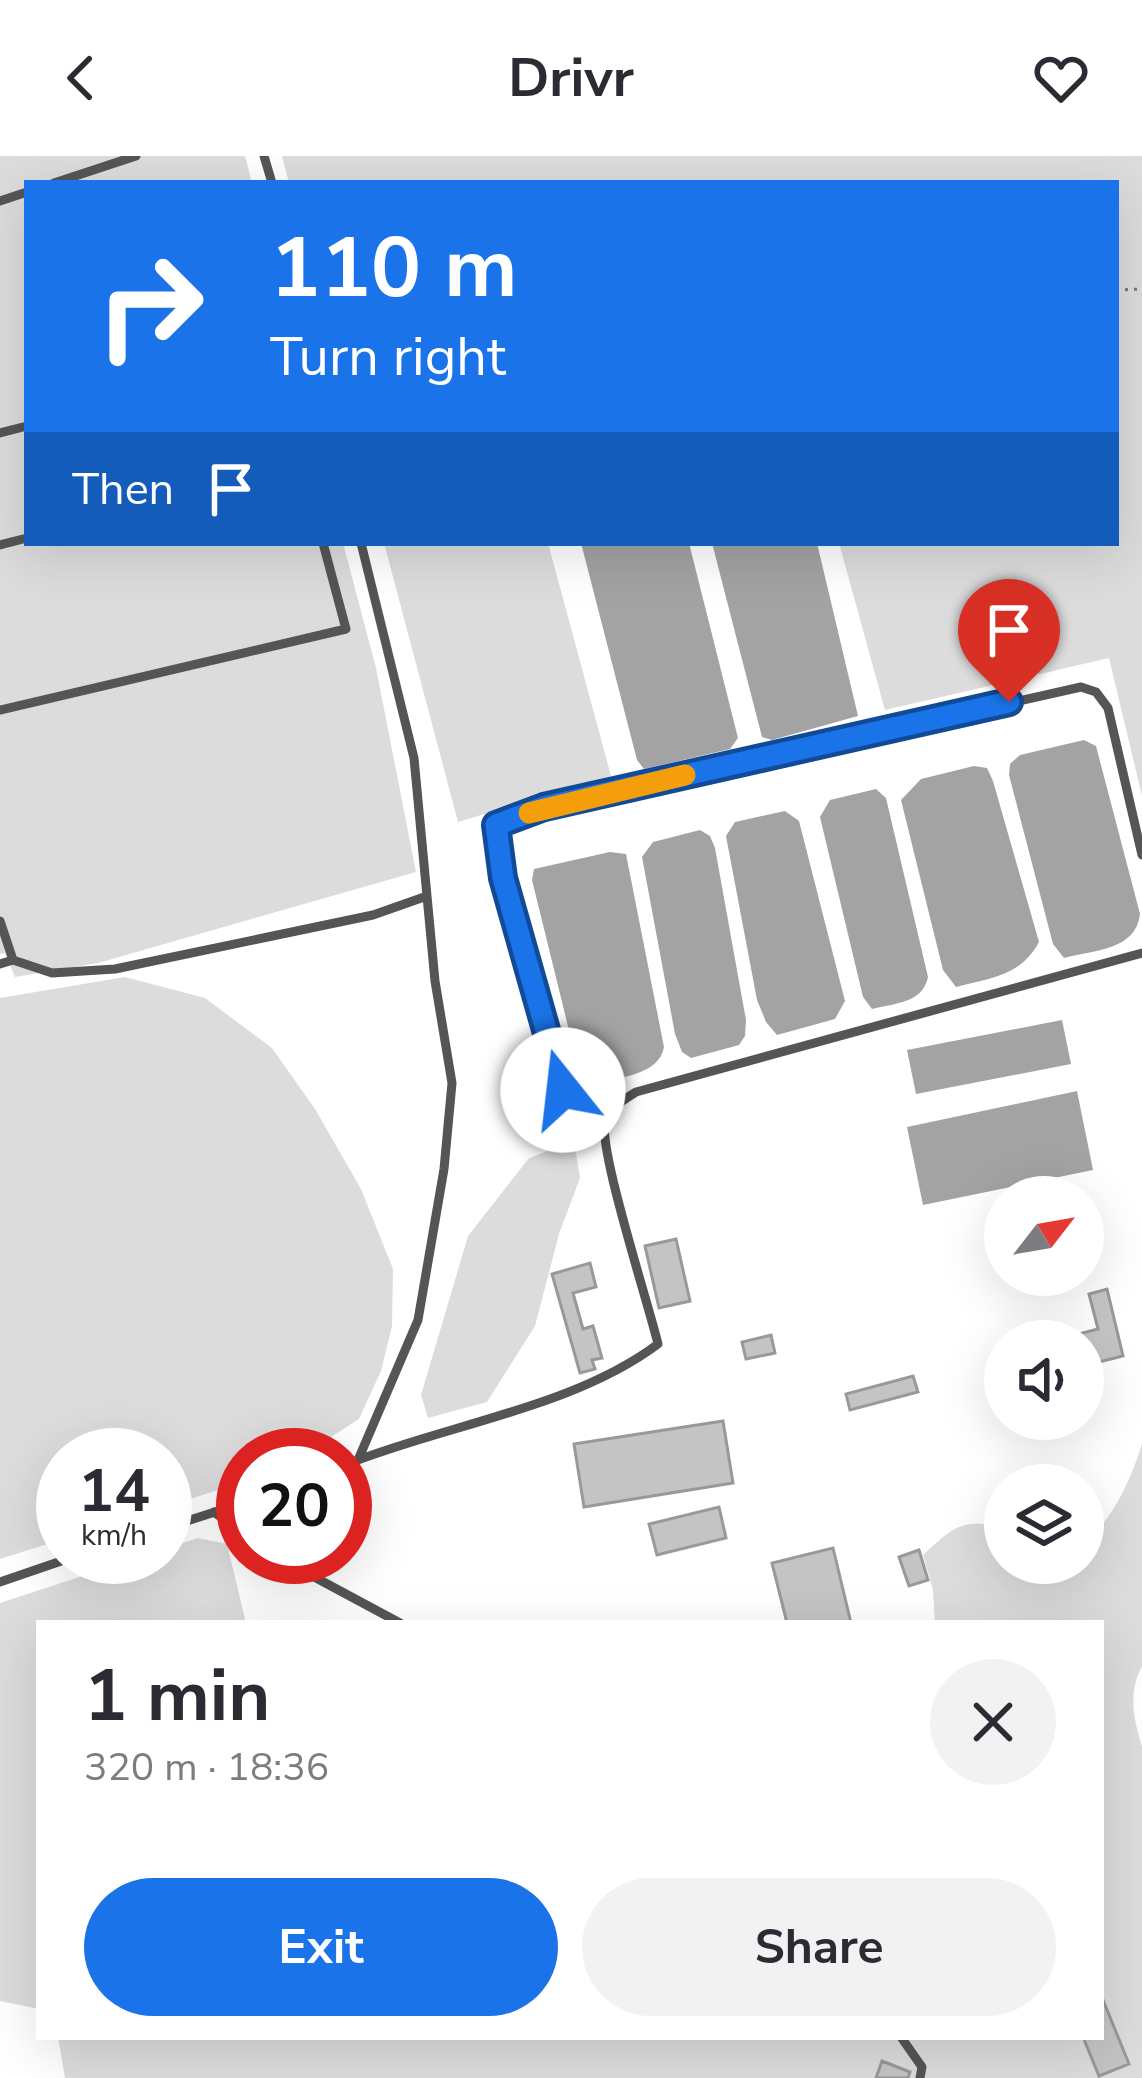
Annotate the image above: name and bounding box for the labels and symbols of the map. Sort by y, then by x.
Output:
pin [958,579,1060,702]
position arrow [500,1027,626,1153]
north arrow [984,1176,1104,1296]
speed limit sign: 20 [216,1428,372,1584]

